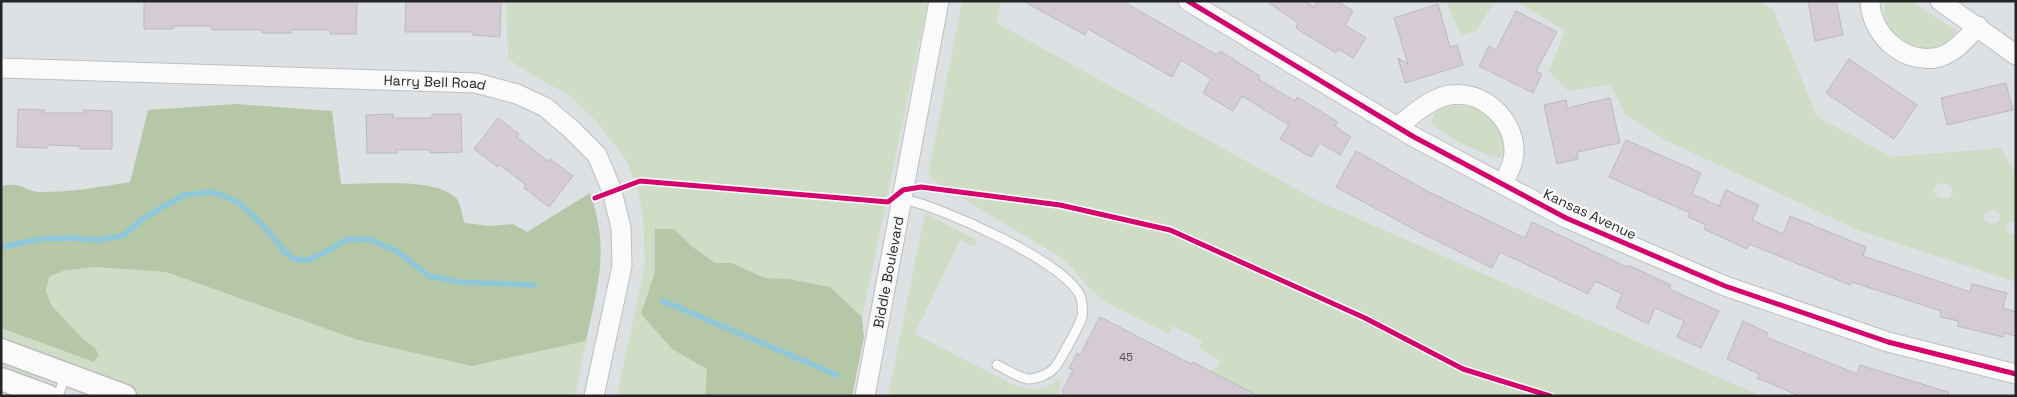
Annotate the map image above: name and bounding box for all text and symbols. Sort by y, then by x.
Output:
street label: Harry Bell Road [383,71,488,94]
street label: Kansas Avenue [1541,185,1639,243]
street label: Biddle Boulevard [869,215,908,330]
house number: 45 [1119,350,1133,364]

